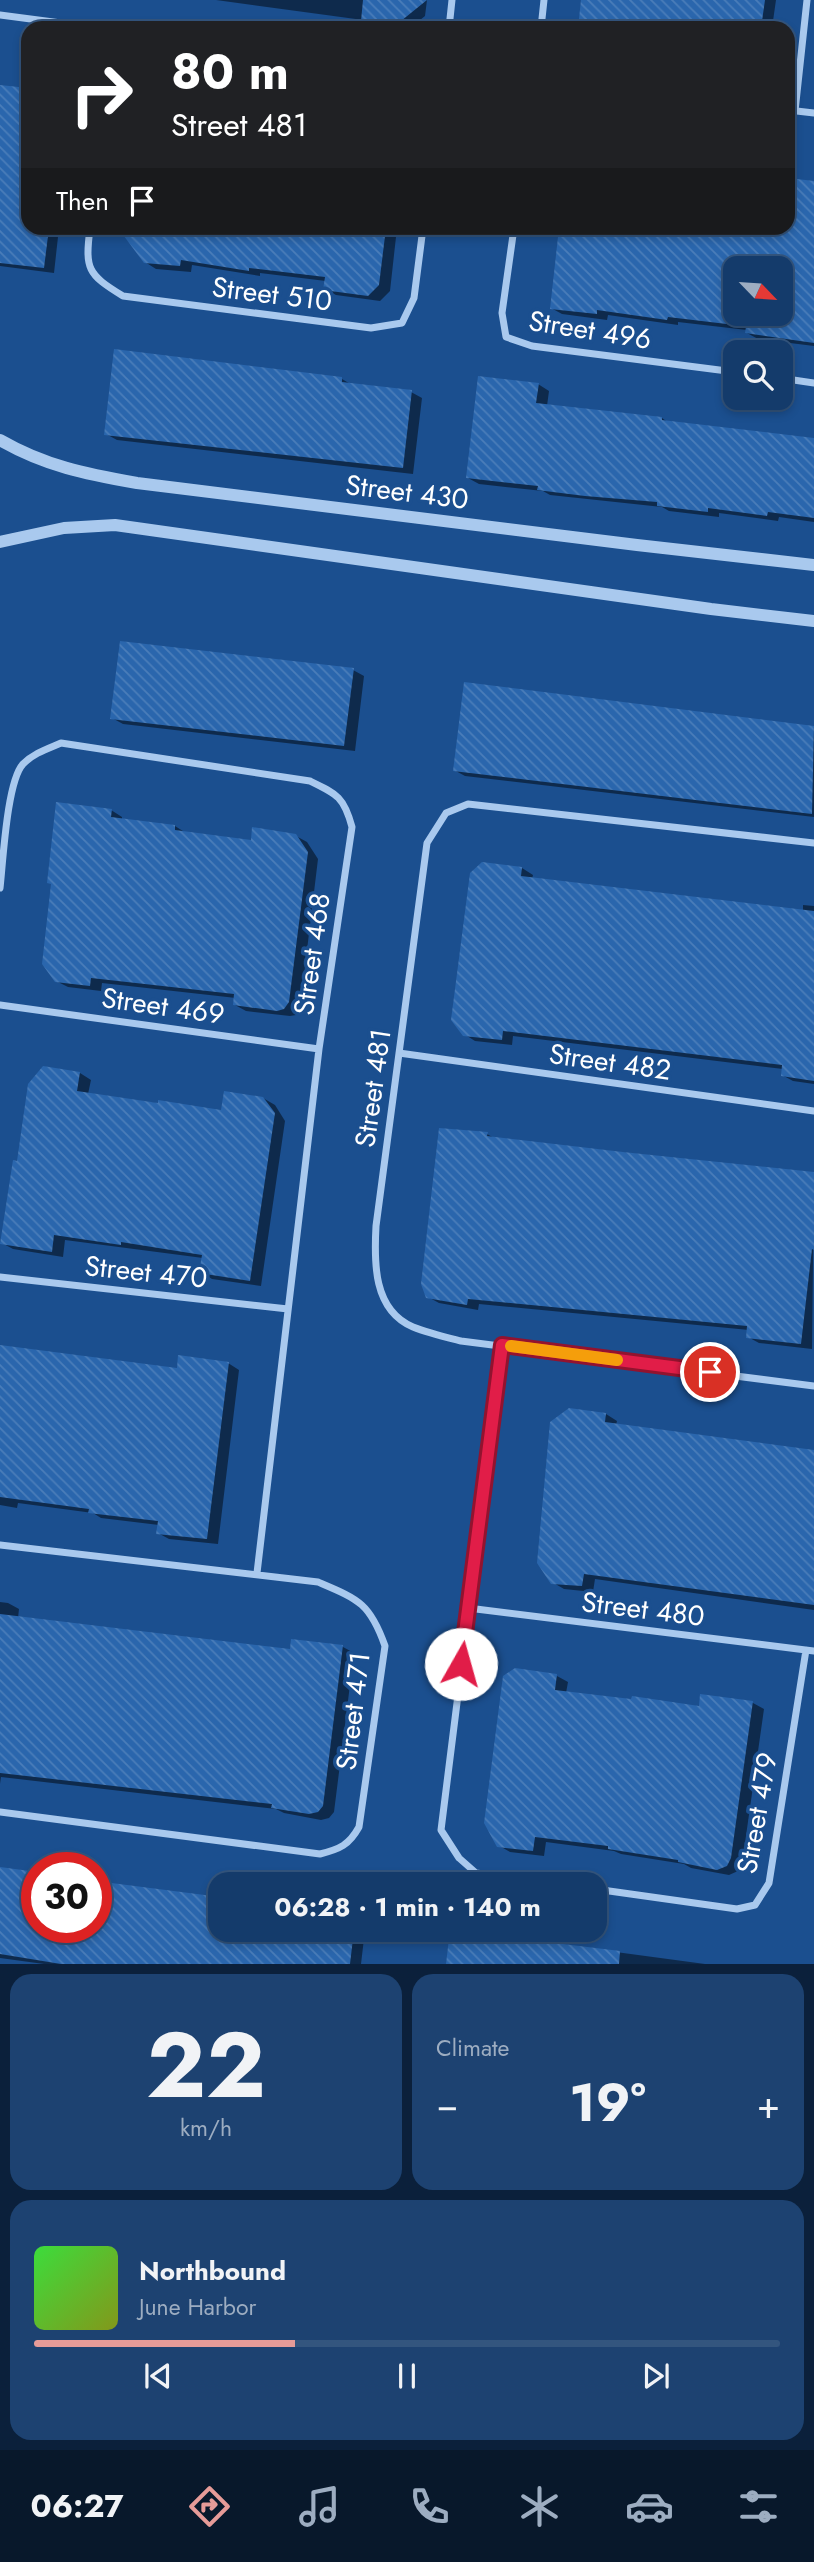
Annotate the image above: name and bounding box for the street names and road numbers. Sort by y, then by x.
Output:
street label: Street 510 [210,266,334,322]
street label: Street 496 [526,300,654,360]
street label: Street 430 [343,464,471,520]
street label: Street 468 [283,890,341,1018]
street label: Street 469 [99,977,227,1035]
street label: Street 481 [344,1026,402,1150]
street label: Street 482 [546,1033,674,1091]
street label: Street 470 [83,1245,209,1299]
street label: Street 480 [579,1581,707,1637]
street label: Street 471 [325,1650,381,1772]
street label: Street 479 [726,1749,788,1877]

